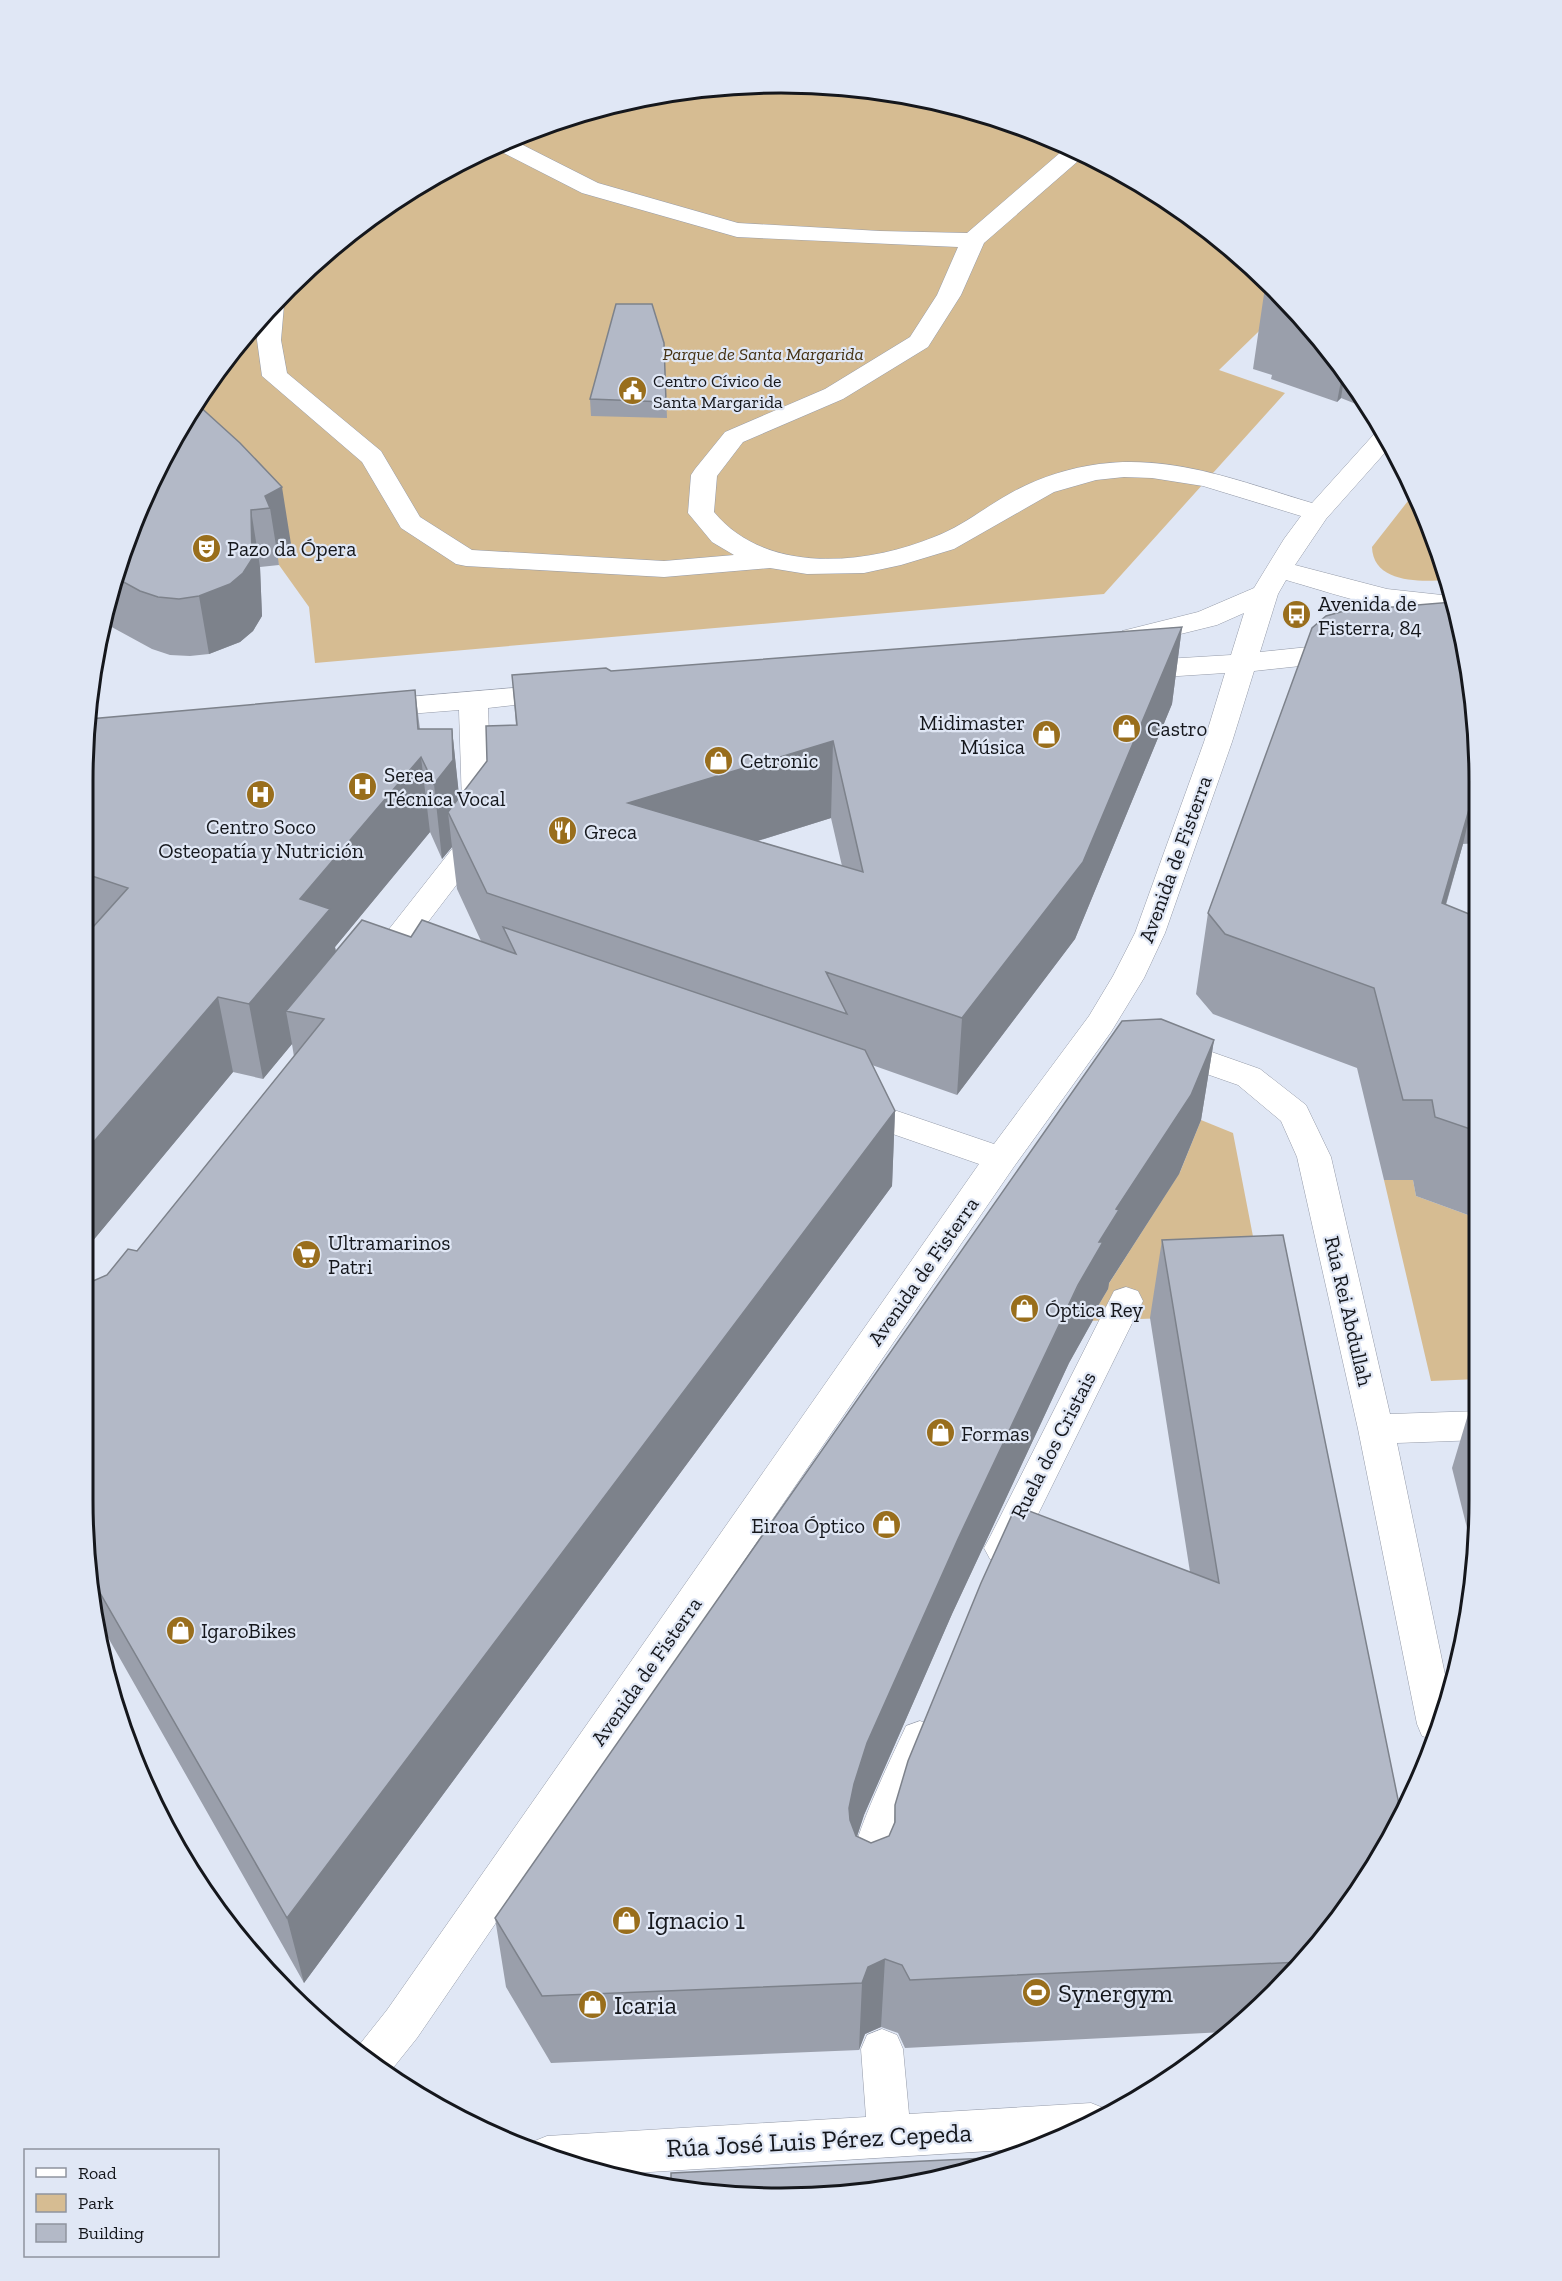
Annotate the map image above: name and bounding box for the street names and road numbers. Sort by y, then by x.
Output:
street label: Avenida de Fisterra [1133,772,1217,946]
street label: Avenida de Fisterra [862,1192,984,1350]
street label: Rúa Rei Abdullah [1320,1233,1378,1389]
street label: Ruela dos Cristais [1005,1367,1101,1523]
street label: Avenida de Fisterra [585,1592,707,1750]
street label: Rúa José Luis Pérez Cepeda [665,2116,973,2164]

